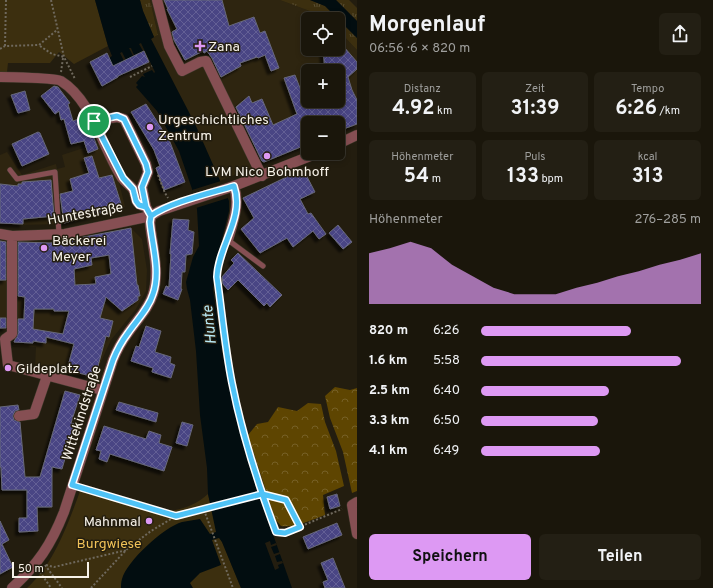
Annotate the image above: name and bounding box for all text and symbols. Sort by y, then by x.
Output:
map controls [301,12,345,160]
button: locate [301,12,345,56]
text: Morgenlauf [369,12,485,39]
button: share [659,13,701,55]
place label: Zana [208,39,240,56]
marker: Zana [195,41,205,51]
text: 06:56 · 6 × 820 m [369,41,470,57]
button: + [301,64,345,108]
text: Distanz [404,82,441,96]
text: Zeit [525,82,545,96]
text: Tempo [631,82,664,96]
text: 4.92 [392,96,435,122]
text: 31:39 [510,96,560,122]
text: 6:26 [615,96,657,122]
pin [77,104,111,138]
text: km [435,104,452,118]
text: /km [657,104,680,118]
icon: arrive [83,110,105,132]
place label: Urgeschichtliches Zentrum [158,112,269,145]
button: − [301,116,345,160]
marker: Urgeschichtliches Zentrum [145,122,155,132]
text: Höhenmeter [391,150,453,164]
text: Puls [524,150,545,164]
text: kcal [638,150,657,164]
marker: LVM Nico Bohmhoff [262,151,272,161]
place label: LVM Nico Bohmhoff [205,164,330,181]
text: 54 [404,164,429,190]
text: 133 [507,164,539,190]
text: 313 [632,164,664,190]
text: m [429,172,441,186]
text: bpm [539,172,563,186]
street label: Huntestraße [46,199,125,230]
text: Höhenmeter [369,212,443,228]
text: 276–285 m [635,212,701,228]
place label: Bäckerei Meyer [52,233,106,266]
marker: Bäckerei Meyer [39,243,49,253]
water label: Hunte [199,304,222,345]
text: 820 m [369,323,408,339]
text: 6:26 [433,323,459,339]
text: 1.6 km [369,353,407,369]
text: 5:58 [433,353,460,369]
place label: Gildeplatz [16,361,79,378]
marker: Gildeplatz [3,363,13,373]
street label: Wittekindstraße [59,364,106,463]
text: 2.5 km [369,383,410,399]
text: 6:40 [433,383,460,399]
text: 3.3 km [369,413,409,429]
text: 6:50 [433,413,460,429]
text: 4.1 km [369,443,408,459]
text: 6:49 [433,443,459,459]
place label: Mahnmal [84,514,141,531]
marker: Mahnmal [144,516,154,526]
button: Speichern [369,534,531,580]
button: Teilen [539,534,701,580]
park label: Burgwiese [76,536,142,553]
scale bar [12,560,89,579]
text: 50 m [18,562,44,576]

